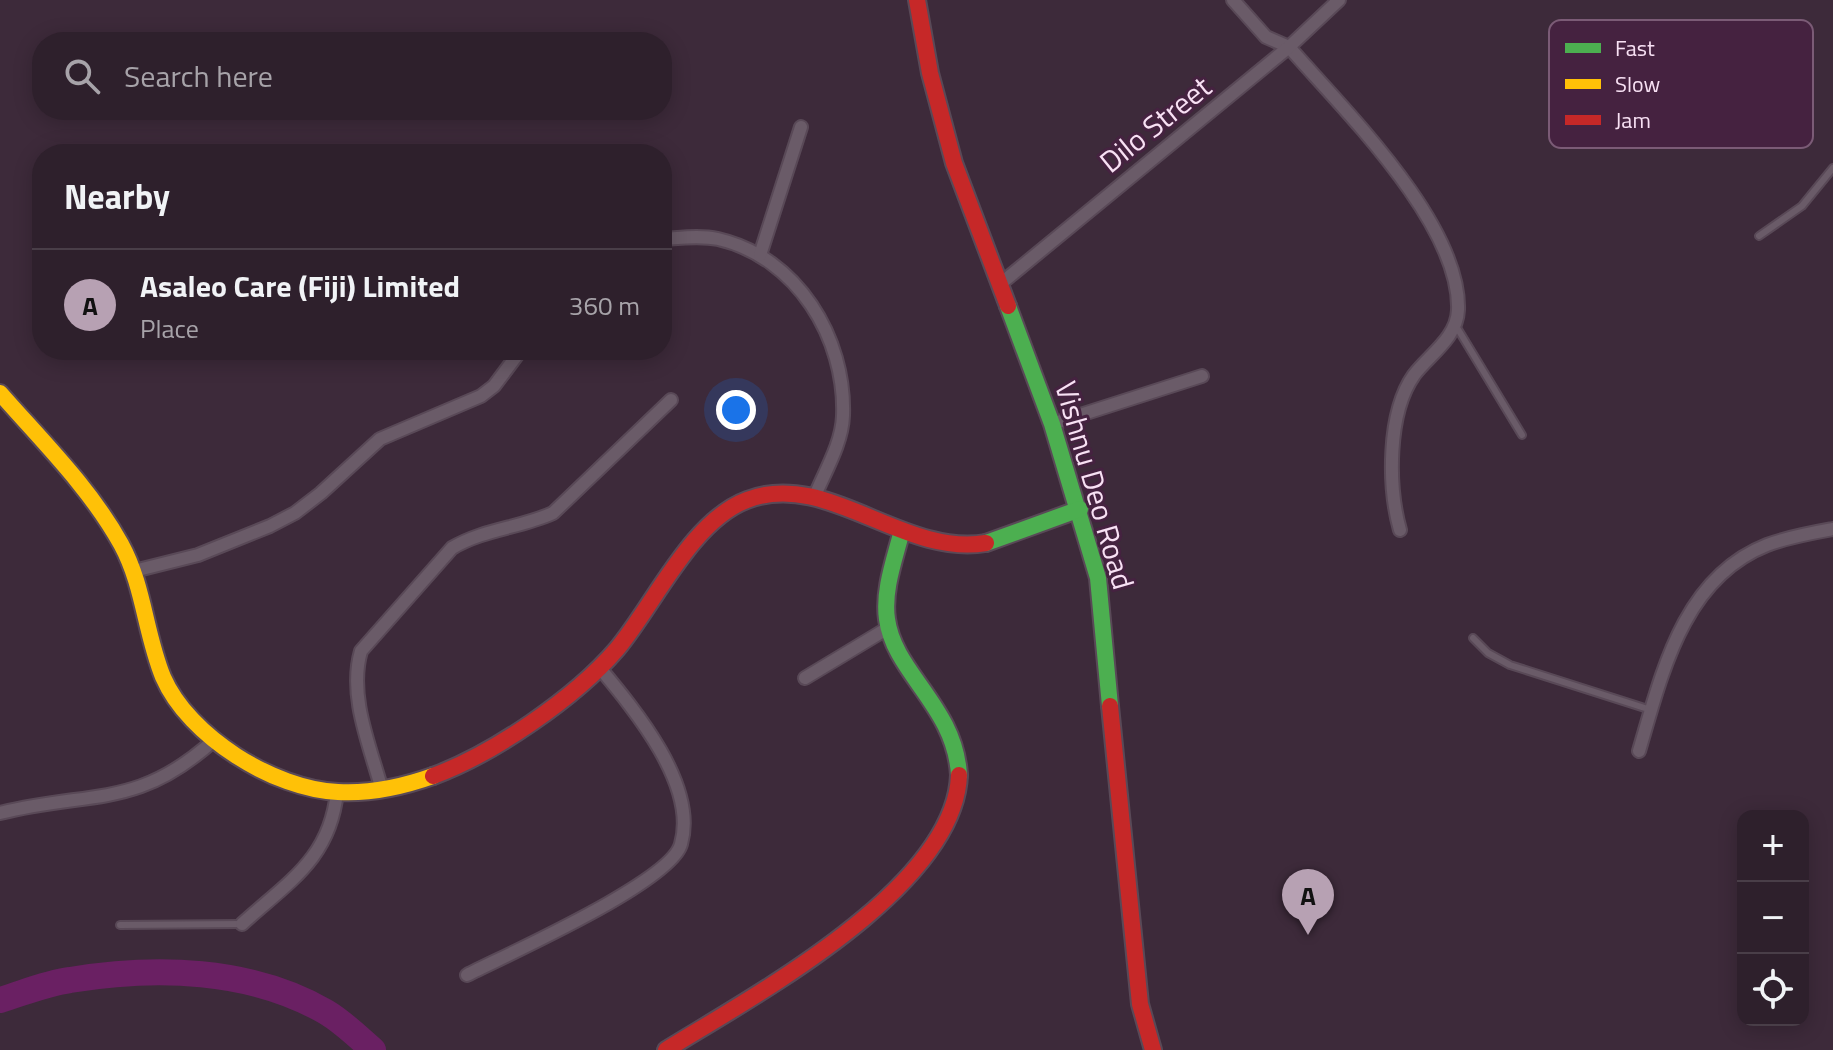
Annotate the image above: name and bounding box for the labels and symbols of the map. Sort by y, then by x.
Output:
legend [1549,20,1813,148]
text: Fast [1615,31,1655,65]
street label: Dilo Street [1089,64,1221,184]
text: Slow [1615,67,1661,101]
text: Jam [1615,103,1651,137]
street label: Vishnu Deo Road [1043,376,1147,594]
your location [716,390,756,430]
pin: A [1282,869,1334,935]

